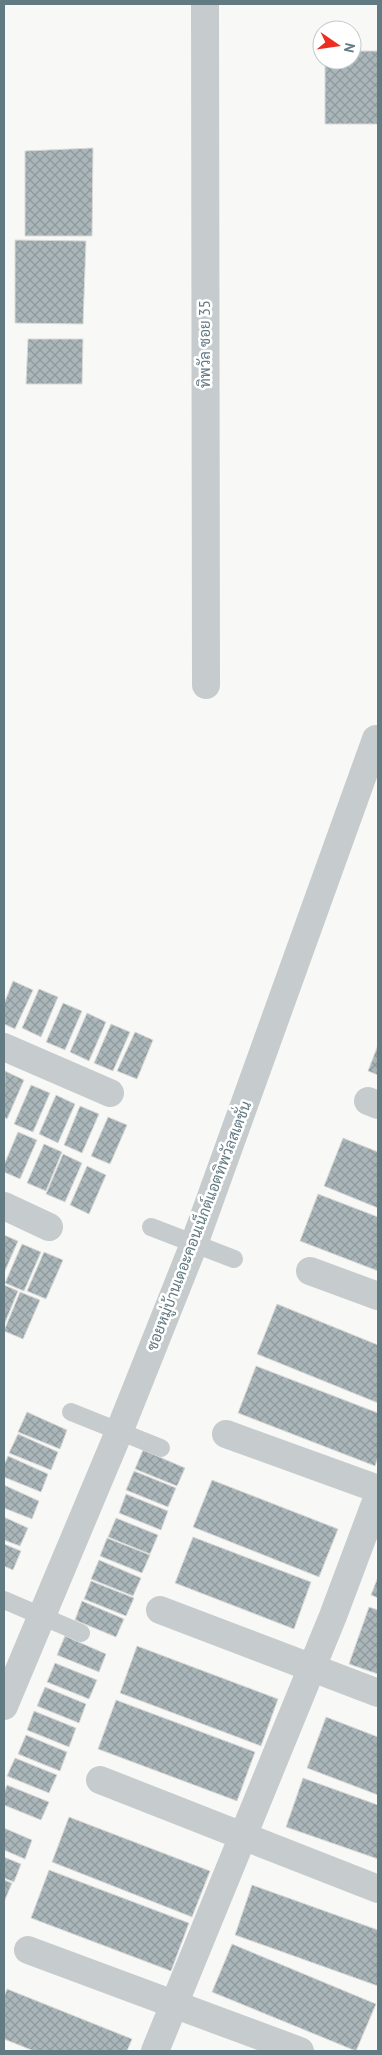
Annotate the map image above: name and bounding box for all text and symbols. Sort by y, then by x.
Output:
north arrow [312,20,362,70]
text: N [340,41,359,54]
street label: ทิพวัล ซอย 35 [195,300,214,388]
street label: ซอยหมู่บ้านเดอะคอนเน็กต์แอตทิพวัลสเตชั่น [138,1096,256,1354]

